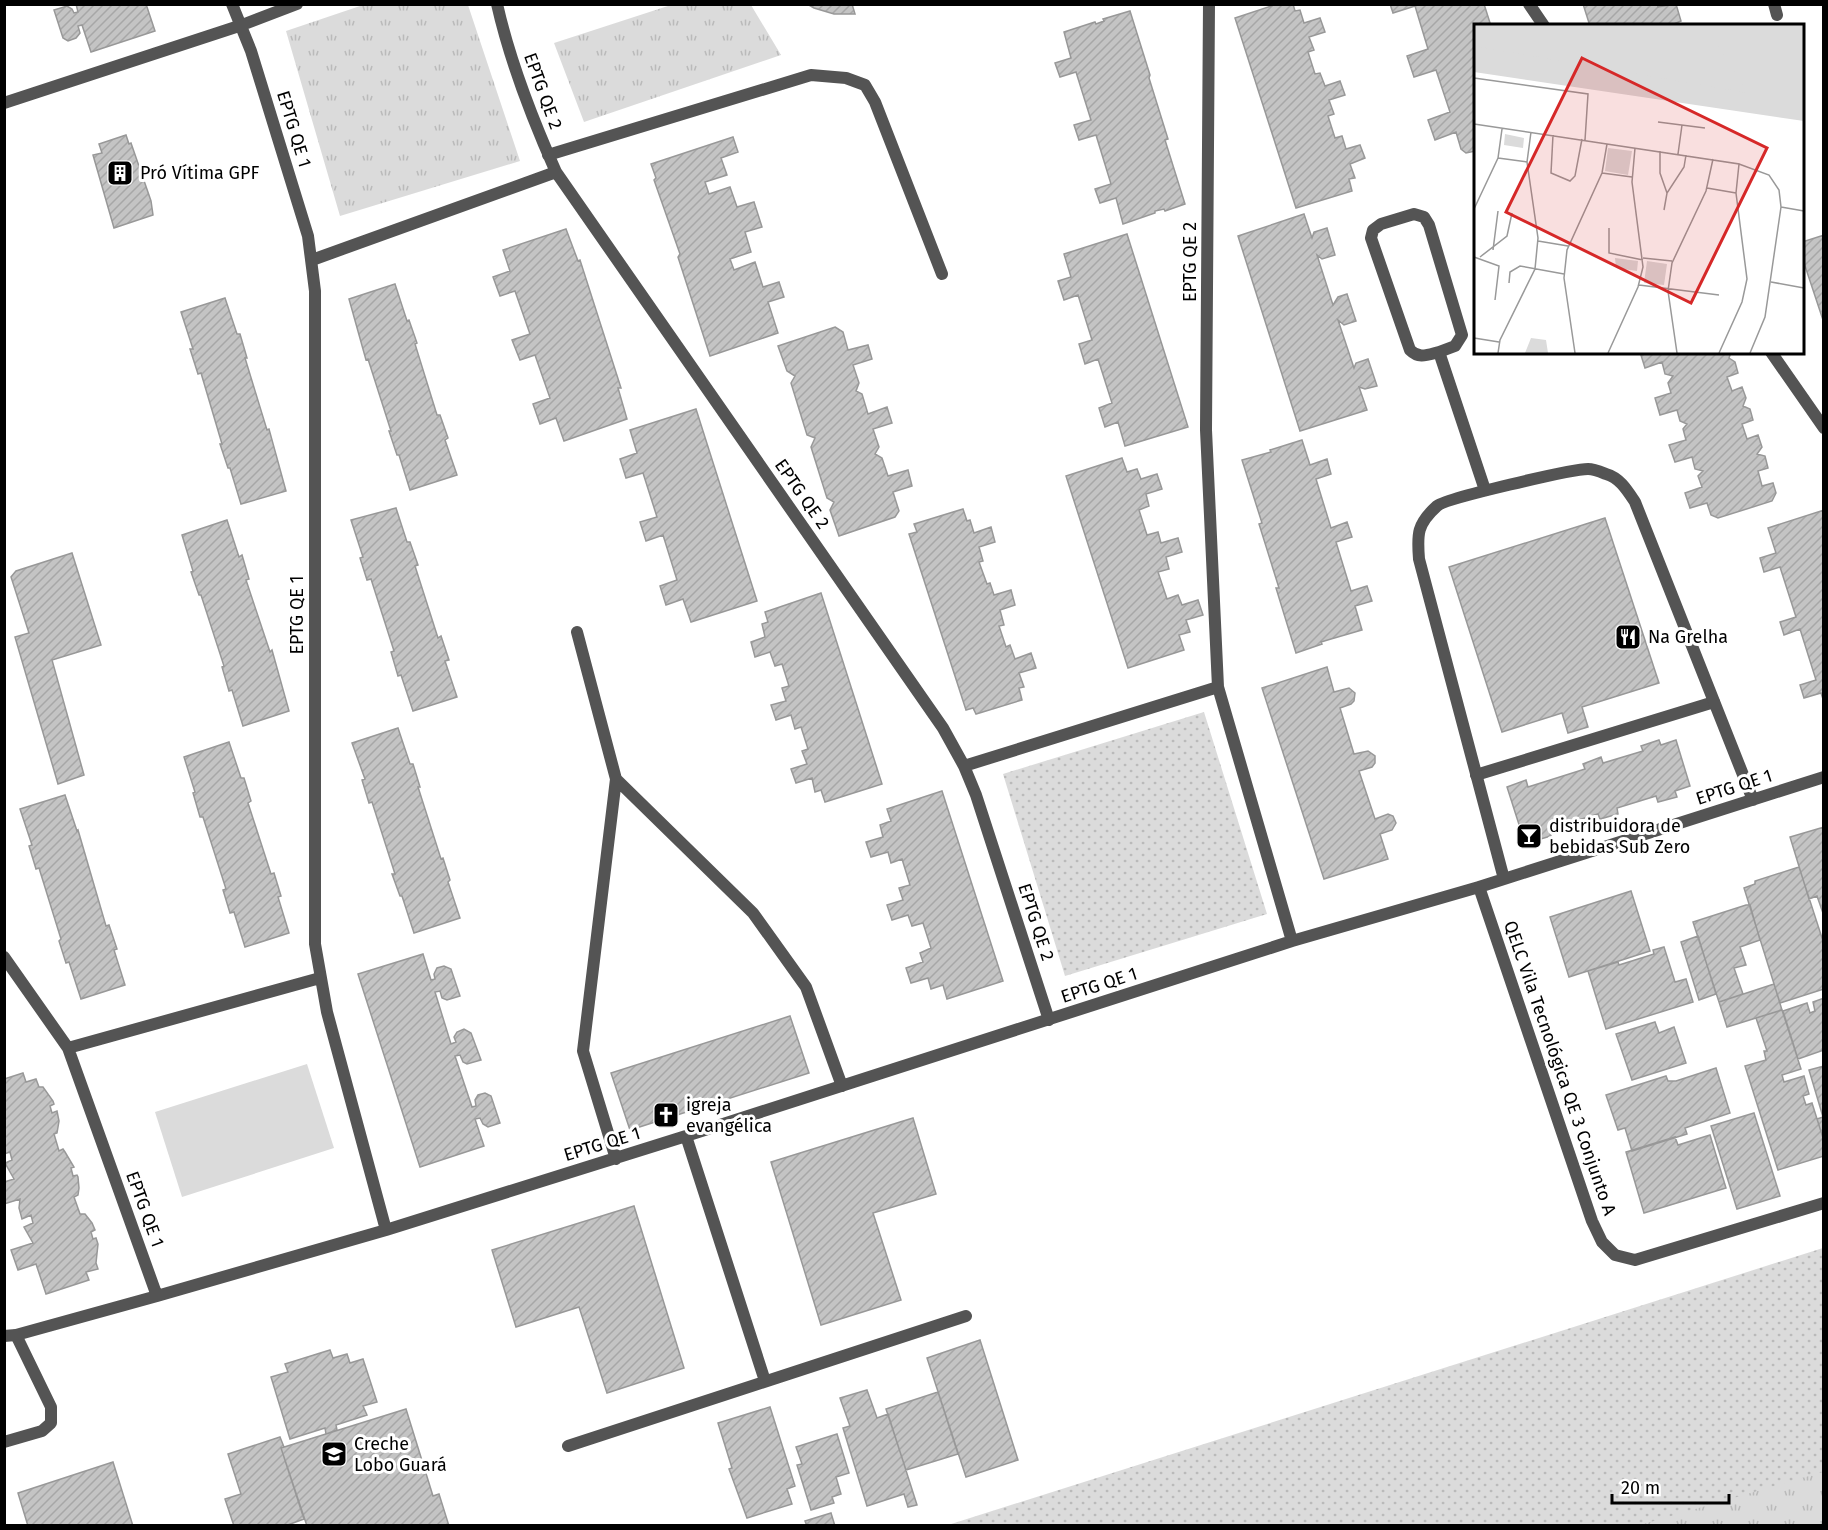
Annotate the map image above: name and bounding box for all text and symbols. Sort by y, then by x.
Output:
inset map [1474,24,1804,354]
street label: EPTG QE 2 [519,50,567,133]
street label: EPTG QE 1 [272,88,316,170]
building icon: Pró Vítima GPF [105,158,135,188]
place label: Pró Vítima GPF [140,162,259,184]
street label: EPTG QE 2 [1179,222,1201,302]
street label: EPTG QE 2 [770,455,834,533]
street label: EPTG QE 1 [286,575,308,655]
restaurant icon: Na Grelha [1613,622,1643,652]
place label: Na Grelha [1648,626,1728,648]
street label: EPTG QE 1 [1693,764,1775,810]
place label: distribuidora de bebidas Sub Zero [1549,815,1690,858]
bar icon: distribuidora de bebidas Sub Zero [1514,821,1544,851]
street label: EPTG QE 2 [1013,880,1059,964]
street label: QELC Vila Tecnológica QE 3 Conjunto A [1499,918,1621,1219]
street label: EPTG QE 1 [1058,962,1140,1008]
place label: igreja evangélica [686,1094,772,1137]
church icon: igreja evangélica [651,1100,681,1130]
street label: EPTG QE 1 [561,1122,643,1166]
street label: EPTG QE 1 [121,1168,169,1250]
place label: Creche Lobo Guará [354,1433,447,1476]
school or university icon: Creche Lobo Guará [319,1439,349,1469]
scale bar [1612,1467,1729,1505]
text: 20 m [1621,1477,1660,1499]

